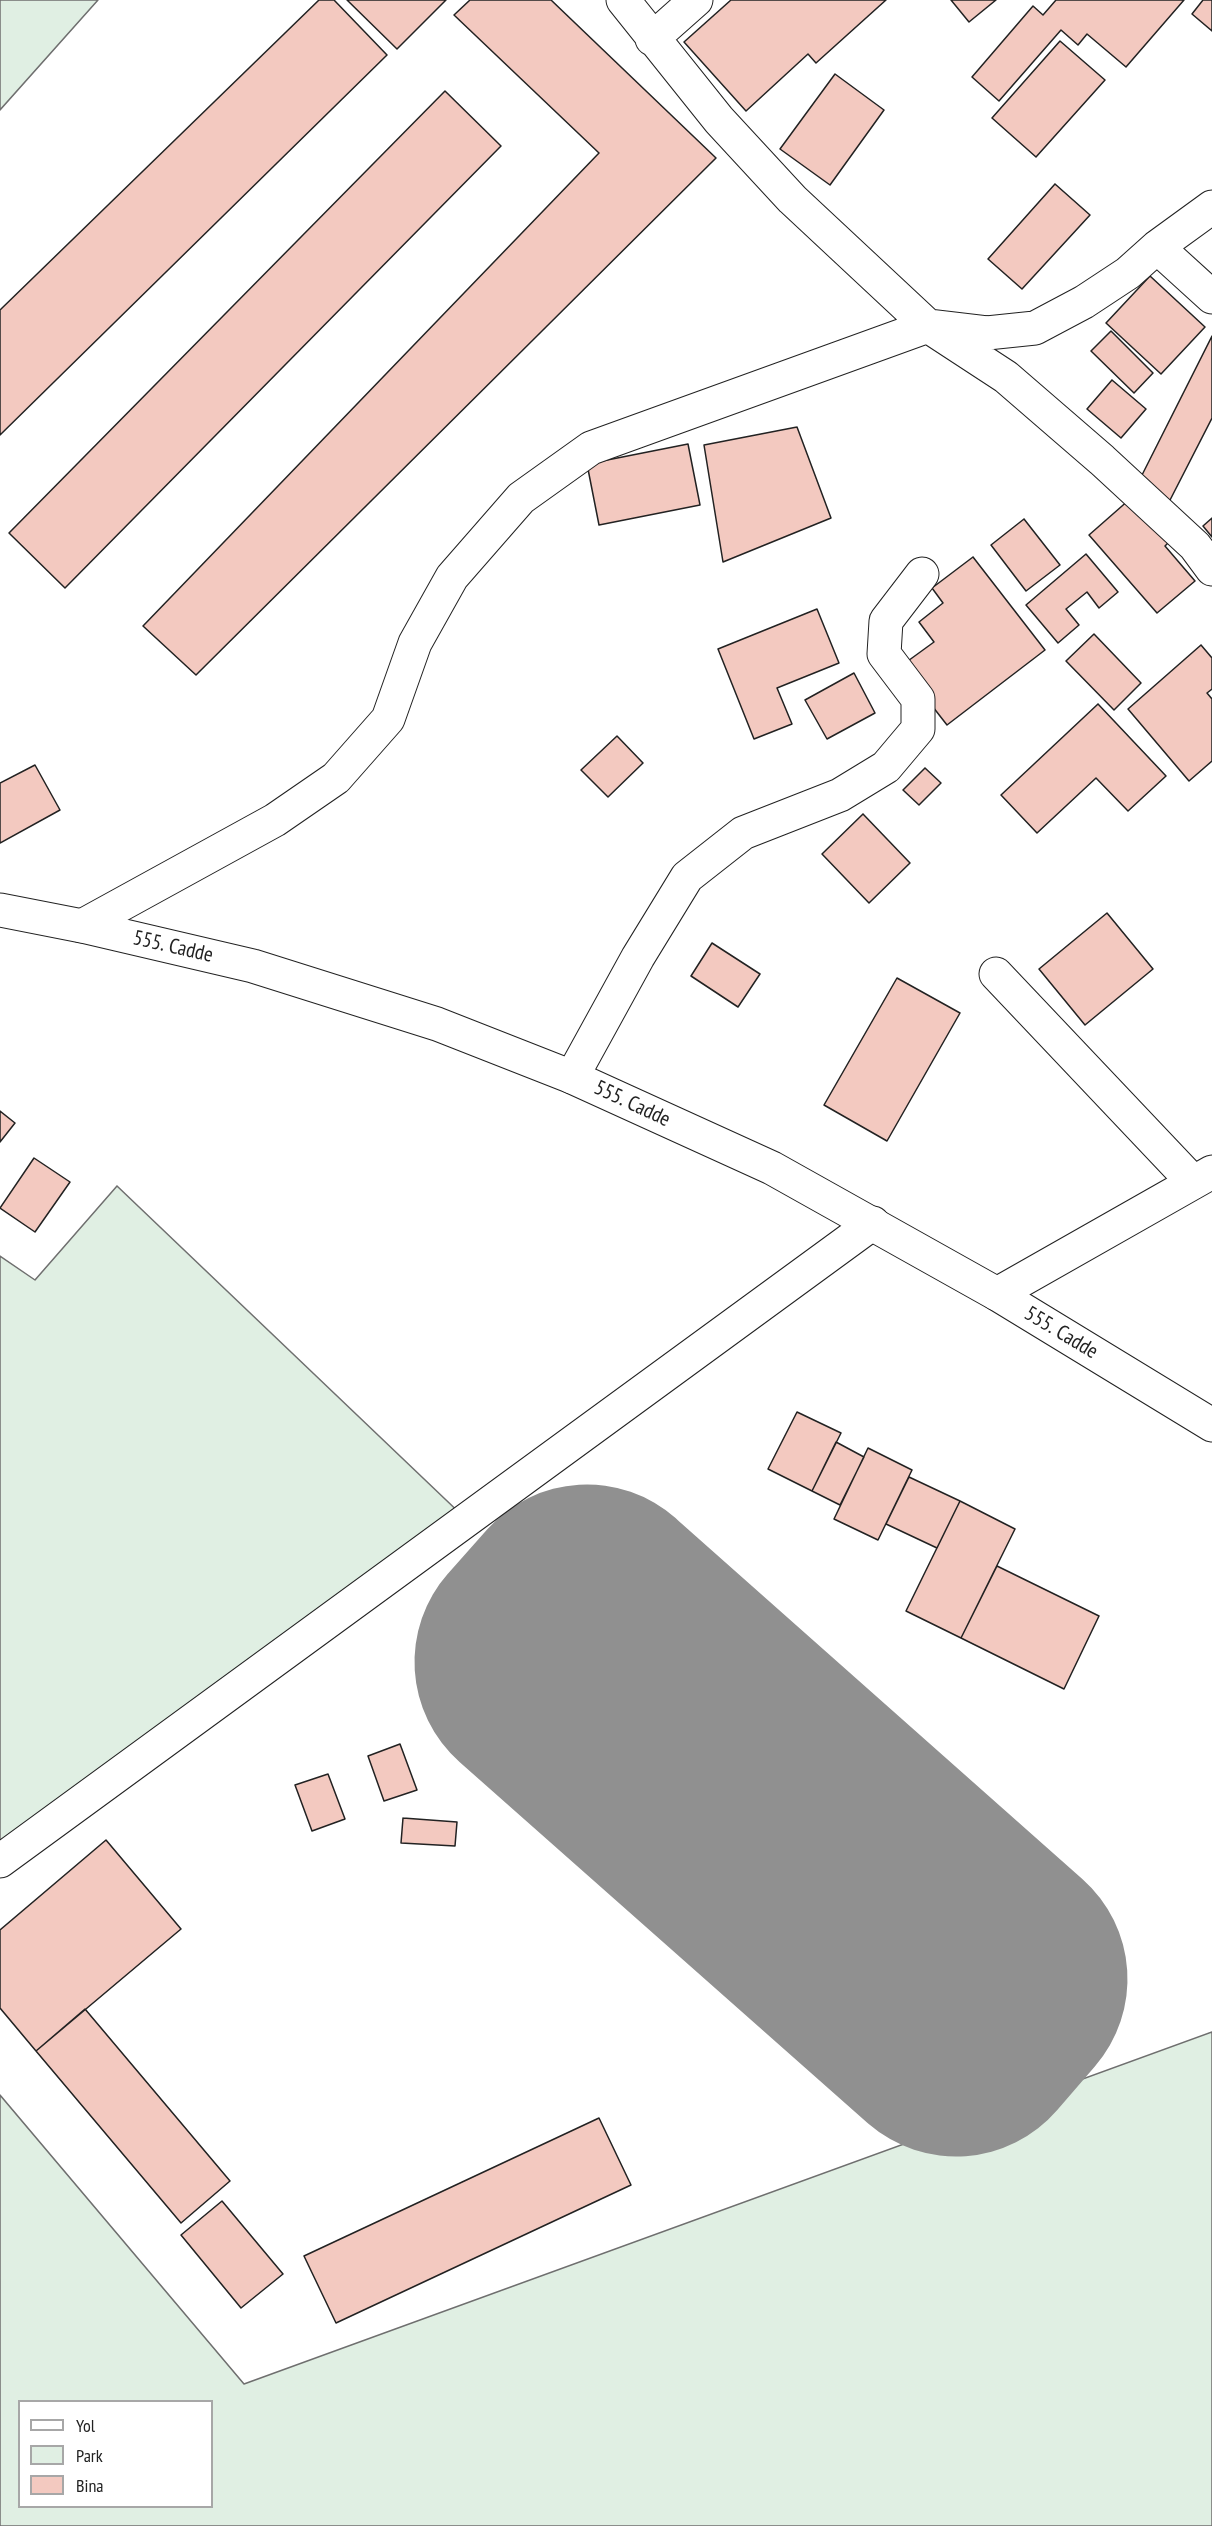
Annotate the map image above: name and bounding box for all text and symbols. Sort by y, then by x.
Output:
street label: 555. Cadde [131,926,215,968]
street label: 555. Cadde [590,1075,674,1133]
street label: 555. Cadde [1020,1301,1102,1365]
legend [18,2400,213,2508]
text: Yol [76,2414,95,2437]
text: Park [76,2444,103,2467]
text: Bina [76,2474,104,2497]

